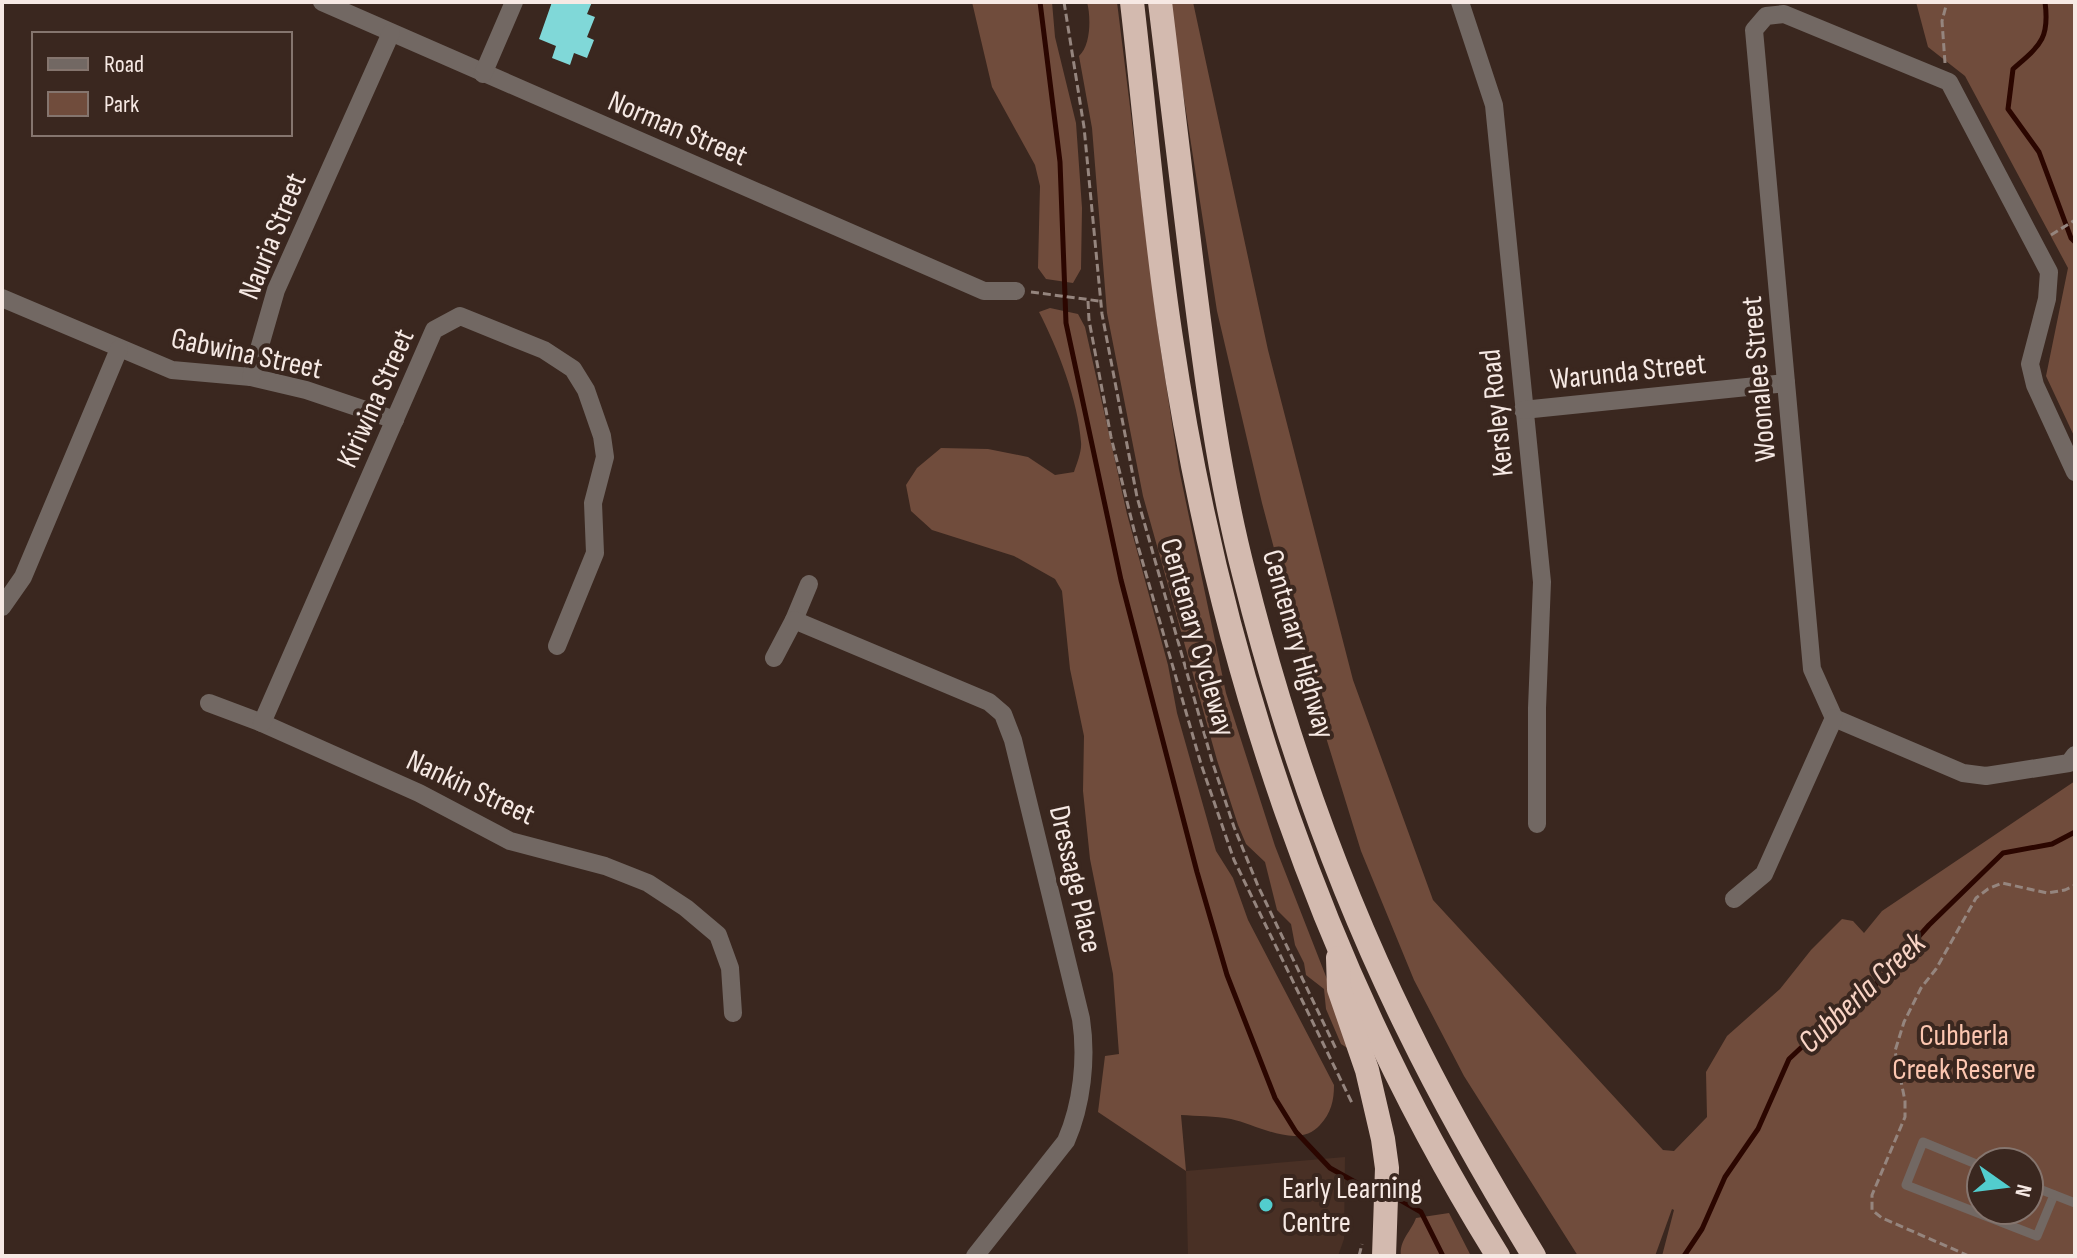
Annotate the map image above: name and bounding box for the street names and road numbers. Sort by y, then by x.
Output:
street label: Norman Street [602,83,753,174]
street label: Nauria Street [231,168,315,305]
street label: Woonalee Street [1734,295,1784,463]
street label: Gabwina Street [168,320,326,388]
street label: Kiriwina Street [329,323,423,473]
street label: Warunda Street [1548,346,1708,398]
street label: Kersley Road [1472,347,1522,478]
street label: Centenary Cycleway [1152,534,1243,741]
street label: Centenary Highway [1254,546,1342,743]
street label: Nankin Street [401,743,541,833]
street label: Dressage Place [1041,802,1109,956]

